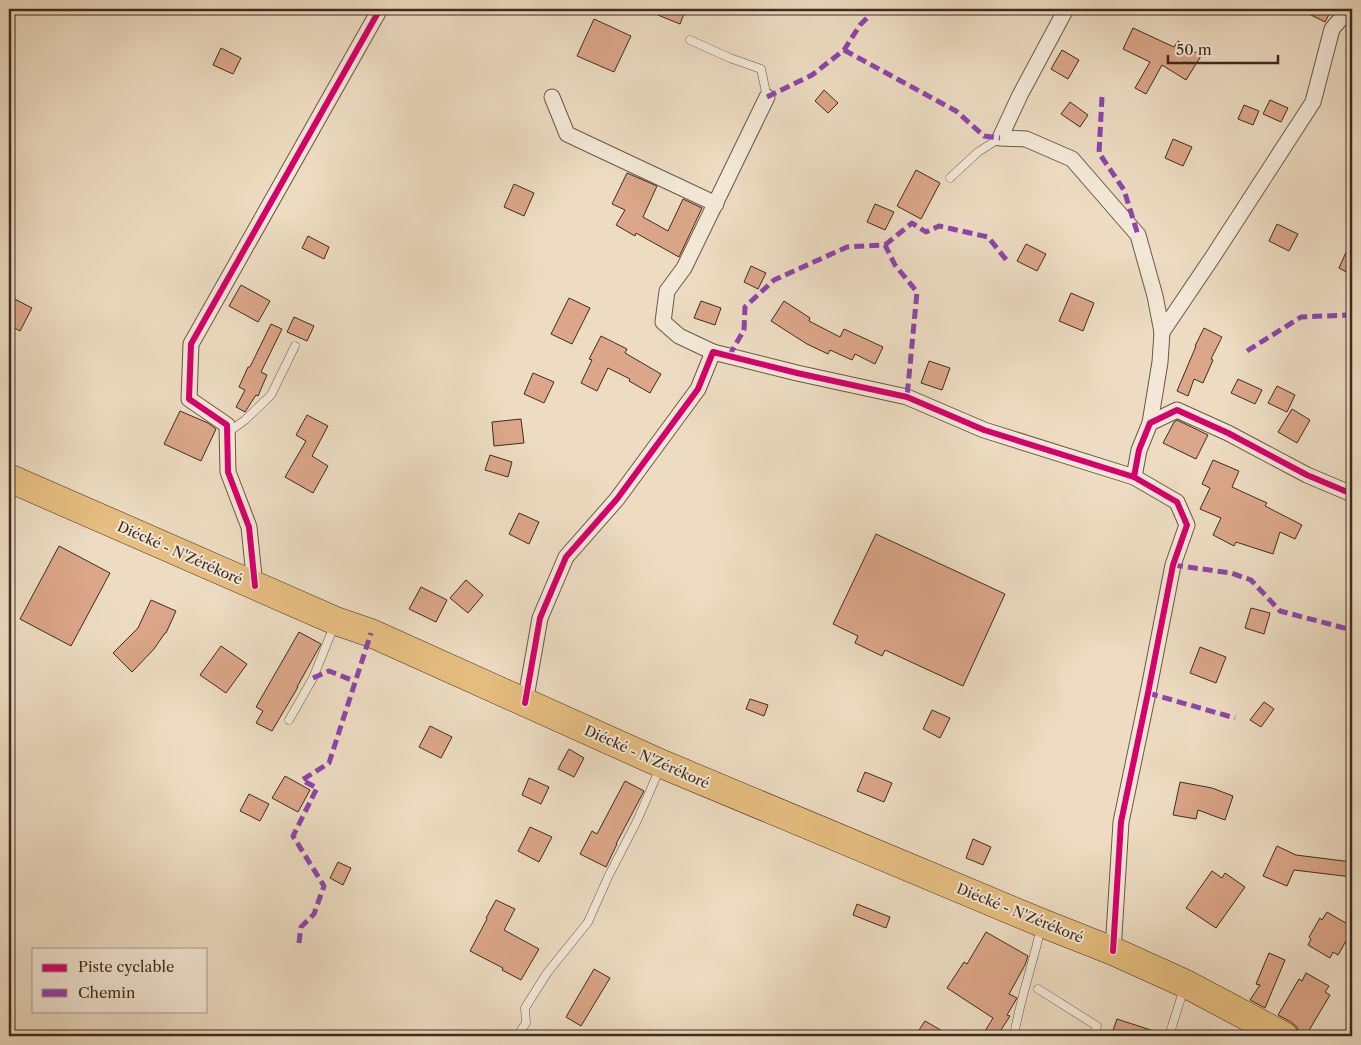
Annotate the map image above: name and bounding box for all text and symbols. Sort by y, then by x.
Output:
scale bar [1168,32,1278,64]
text: 50 m [1176,40,1212,59]
street label: Diécké - N'Zérékoré [115,517,246,589]
street label: Diécké - N'Zérékoré [582,721,713,793]
street label: Diécké - N'Zérékoré [954,879,1086,947]
legend [32,948,208,1012]
text: Piste cyclable [78,957,174,976]
text: Chemin [78,983,136,1002]

